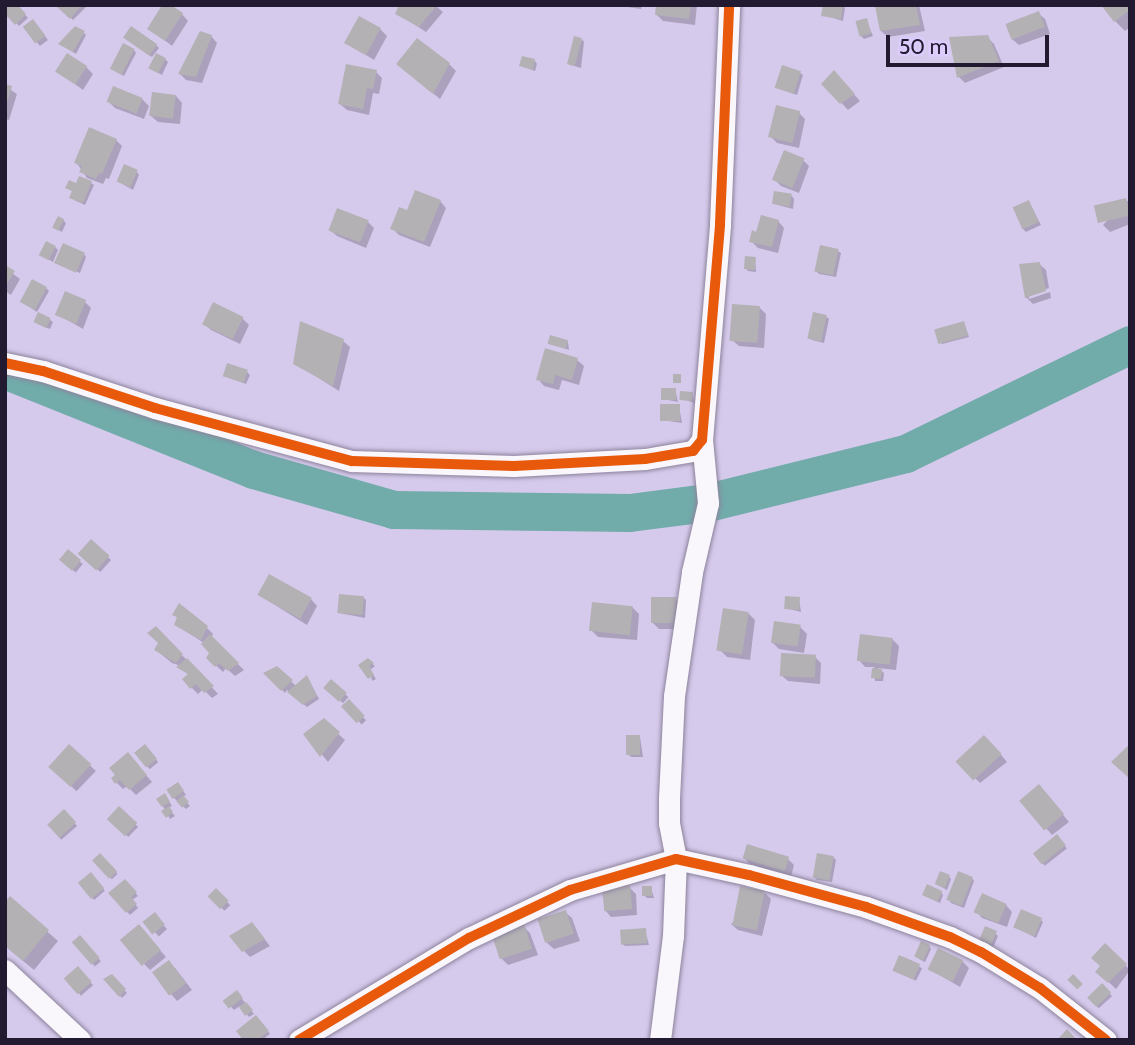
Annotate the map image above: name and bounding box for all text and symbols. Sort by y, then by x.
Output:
scale bar [890,21,1053,65]
text: 50 m [899,34,948,59]

